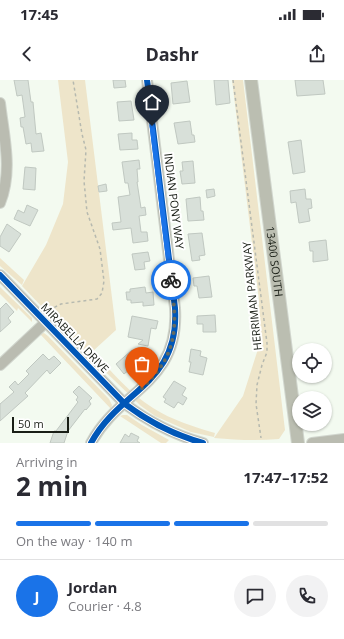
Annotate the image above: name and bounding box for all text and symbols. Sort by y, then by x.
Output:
text: 17:45 [20,4,59,24]
text: Dashr [145,42,199,66]
icon: back [16,43,38,65]
icon: share [306,43,328,65]
pin [135,85,169,126]
icon: home [141,91,163,113]
street label: INDIAN PONY WAY [161,152,188,250]
street label: 13400 SOUTH [263,225,287,298]
street label: HERRIMAN PARKWAY [238,240,265,351]
courier [151,260,191,300]
icon: bike [160,269,182,291]
street label: MIRABELLA DRIVE [38,299,113,376]
map controls [292,343,332,431]
button: locate [292,343,332,383]
pin [125,347,159,388]
icon: bag [131,353,153,375]
button: layers [292,391,332,431]
scale bar [12,415,69,434]
text: 50 m [18,416,44,431]
text: Arriving in [16,453,78,471]
text: 17:47–17:52 [243,467,328,487]
text: 2 min [16,468,88,504]
text: On the way · 140 m [16,532,132,550]
button: chat [234,575,276,617]
button: phone [286,575,328,617]
text: Jordan [68,577,117,597]
text: J [35,586,39,606]
text: Courier · 4.8 [68,597,142,615]

